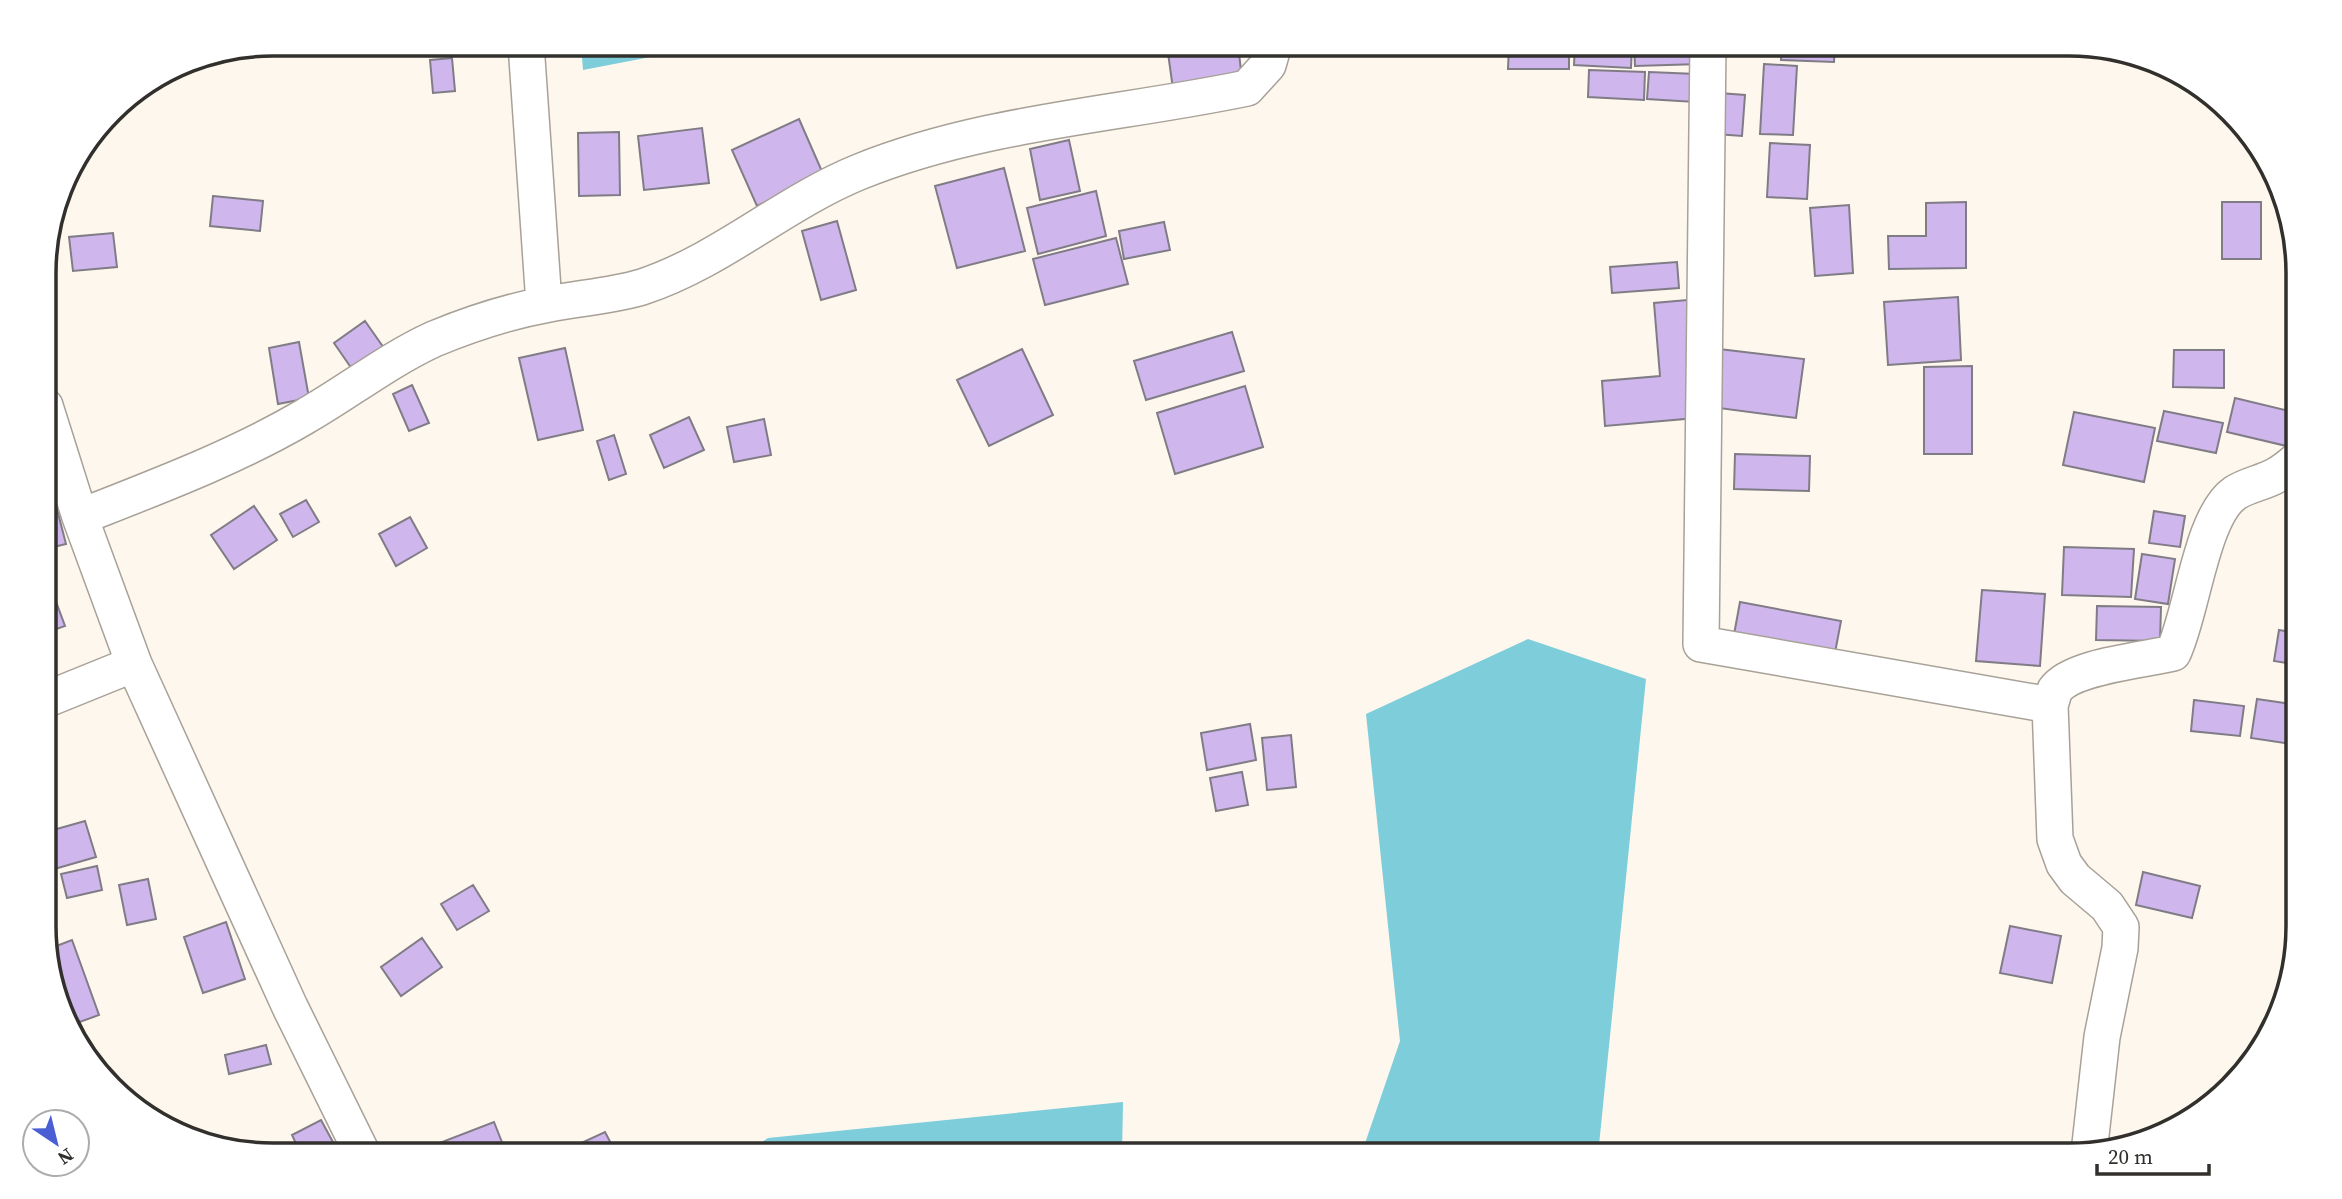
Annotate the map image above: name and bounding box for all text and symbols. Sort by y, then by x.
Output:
north arrow [21,1108,91,1178]
scale bar [2097,1132,2209,1176]
text: N [52,1142,79,1172]
text: 20 m [2108,1142,2153,1171]

